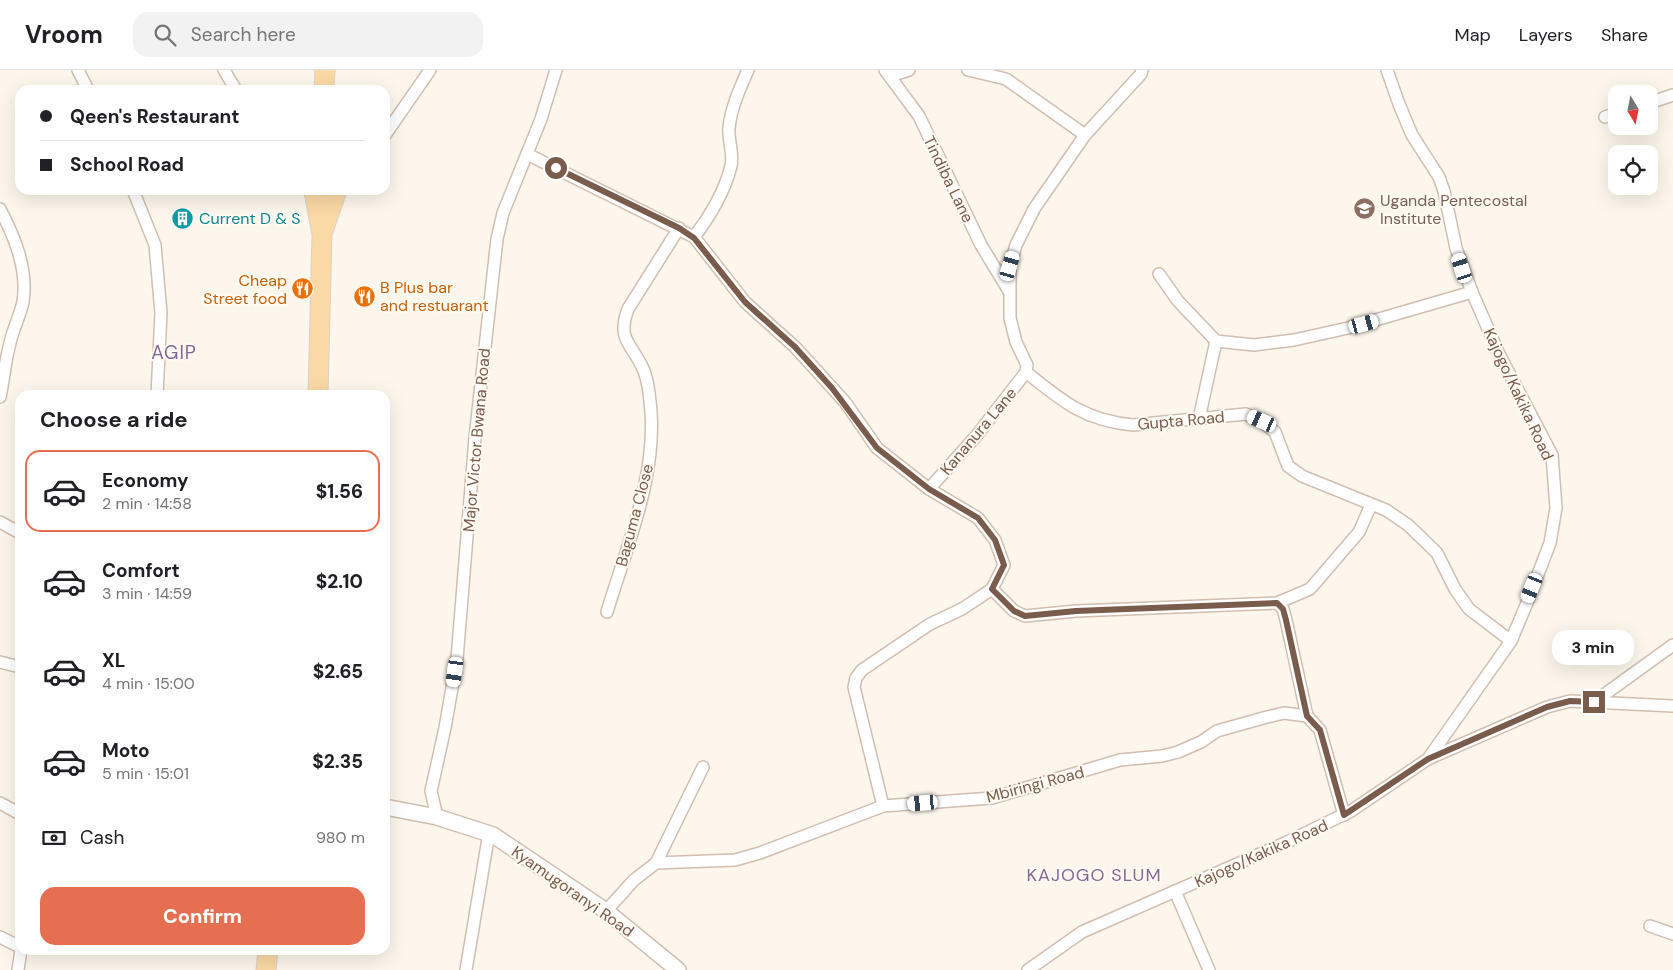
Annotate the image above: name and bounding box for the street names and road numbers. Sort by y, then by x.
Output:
street label: Tindiba Lane [918,132,979,226]
street label: Kajogo/Kakika Road [1479,325,1558,464]
street label: Major Victor Bwana Road [458,347,495,533]
street label: Kananura Lane [936,383,1021,480]
street label: Gupta Road [1137,406,1226,435]
street label: Baguma Close [611,462,658,569]
street label: Mbiringi Road [984,761,1086,808]
street label: Kajogo/Kakika Road [1191,815,1331,892]
street label: Kyamugoranyi Road [507,841,638,942]

